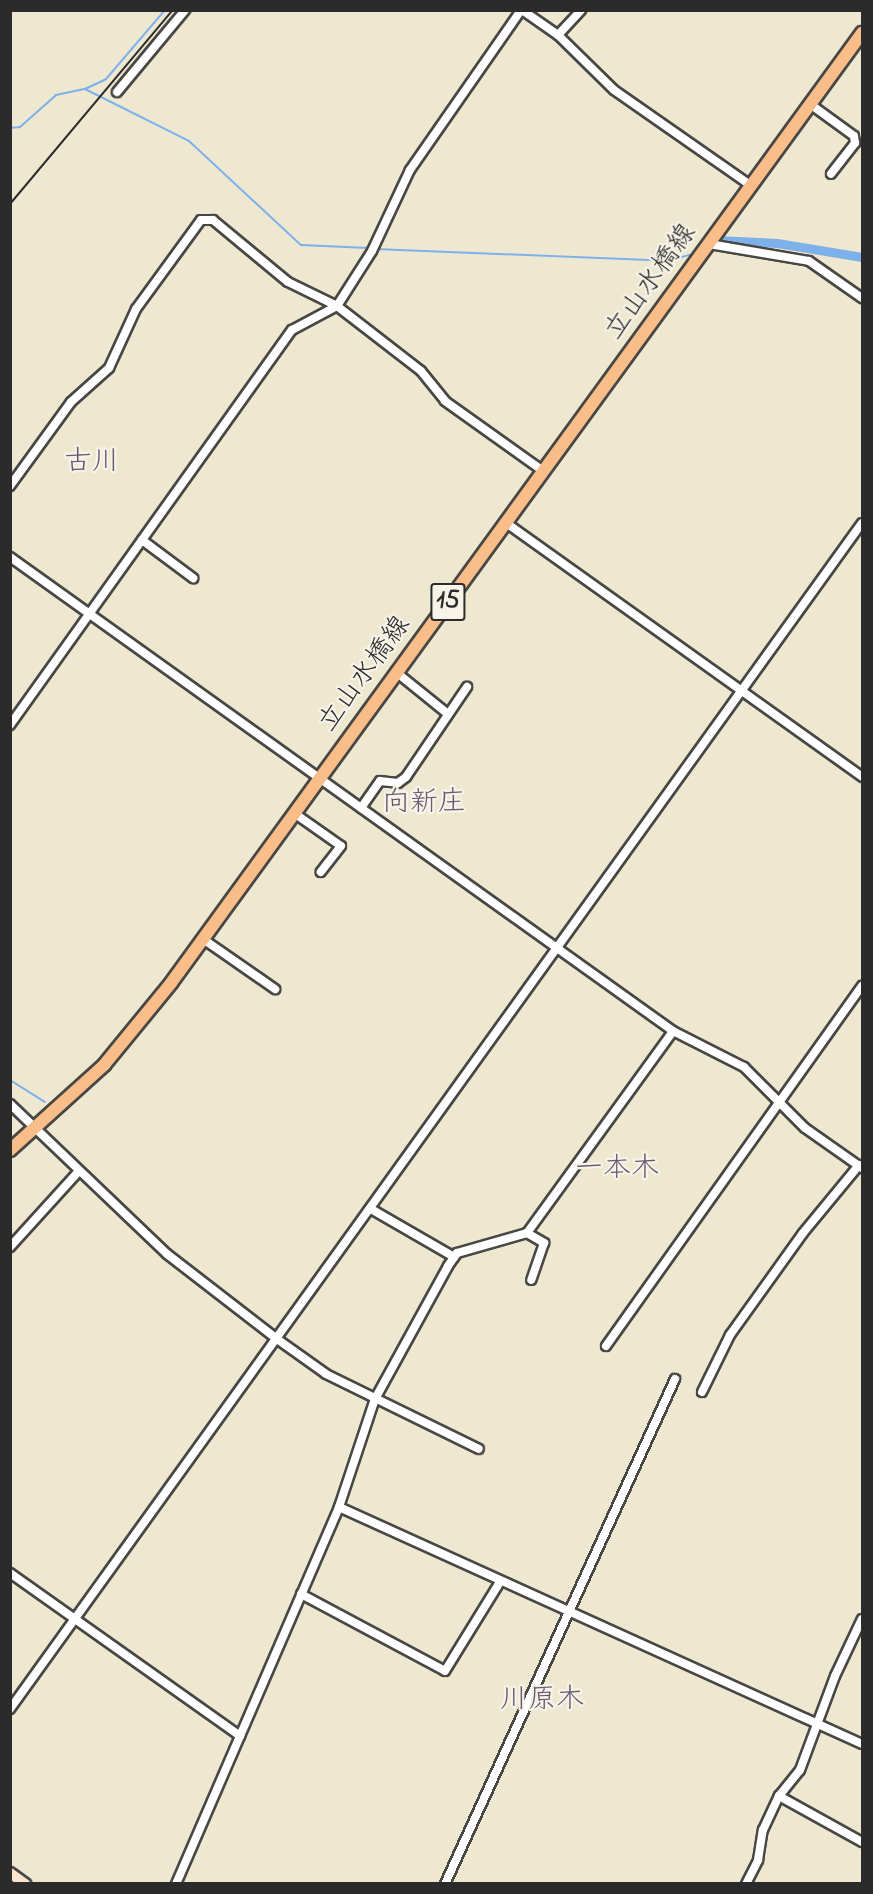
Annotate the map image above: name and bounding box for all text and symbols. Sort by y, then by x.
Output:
street label: 立山水橋線 [598,218,704,346]
district label: 古川 [64,446,120,480]
road number: 15 [430,579,466,625]
street label: 立山水橋線 [312,610,418,738]
district label: 向新庄 [382,787,466,821]
district label: 一本木 [575,1153,659,1187]
district label: 川原木 [500,1684,584,1718]

